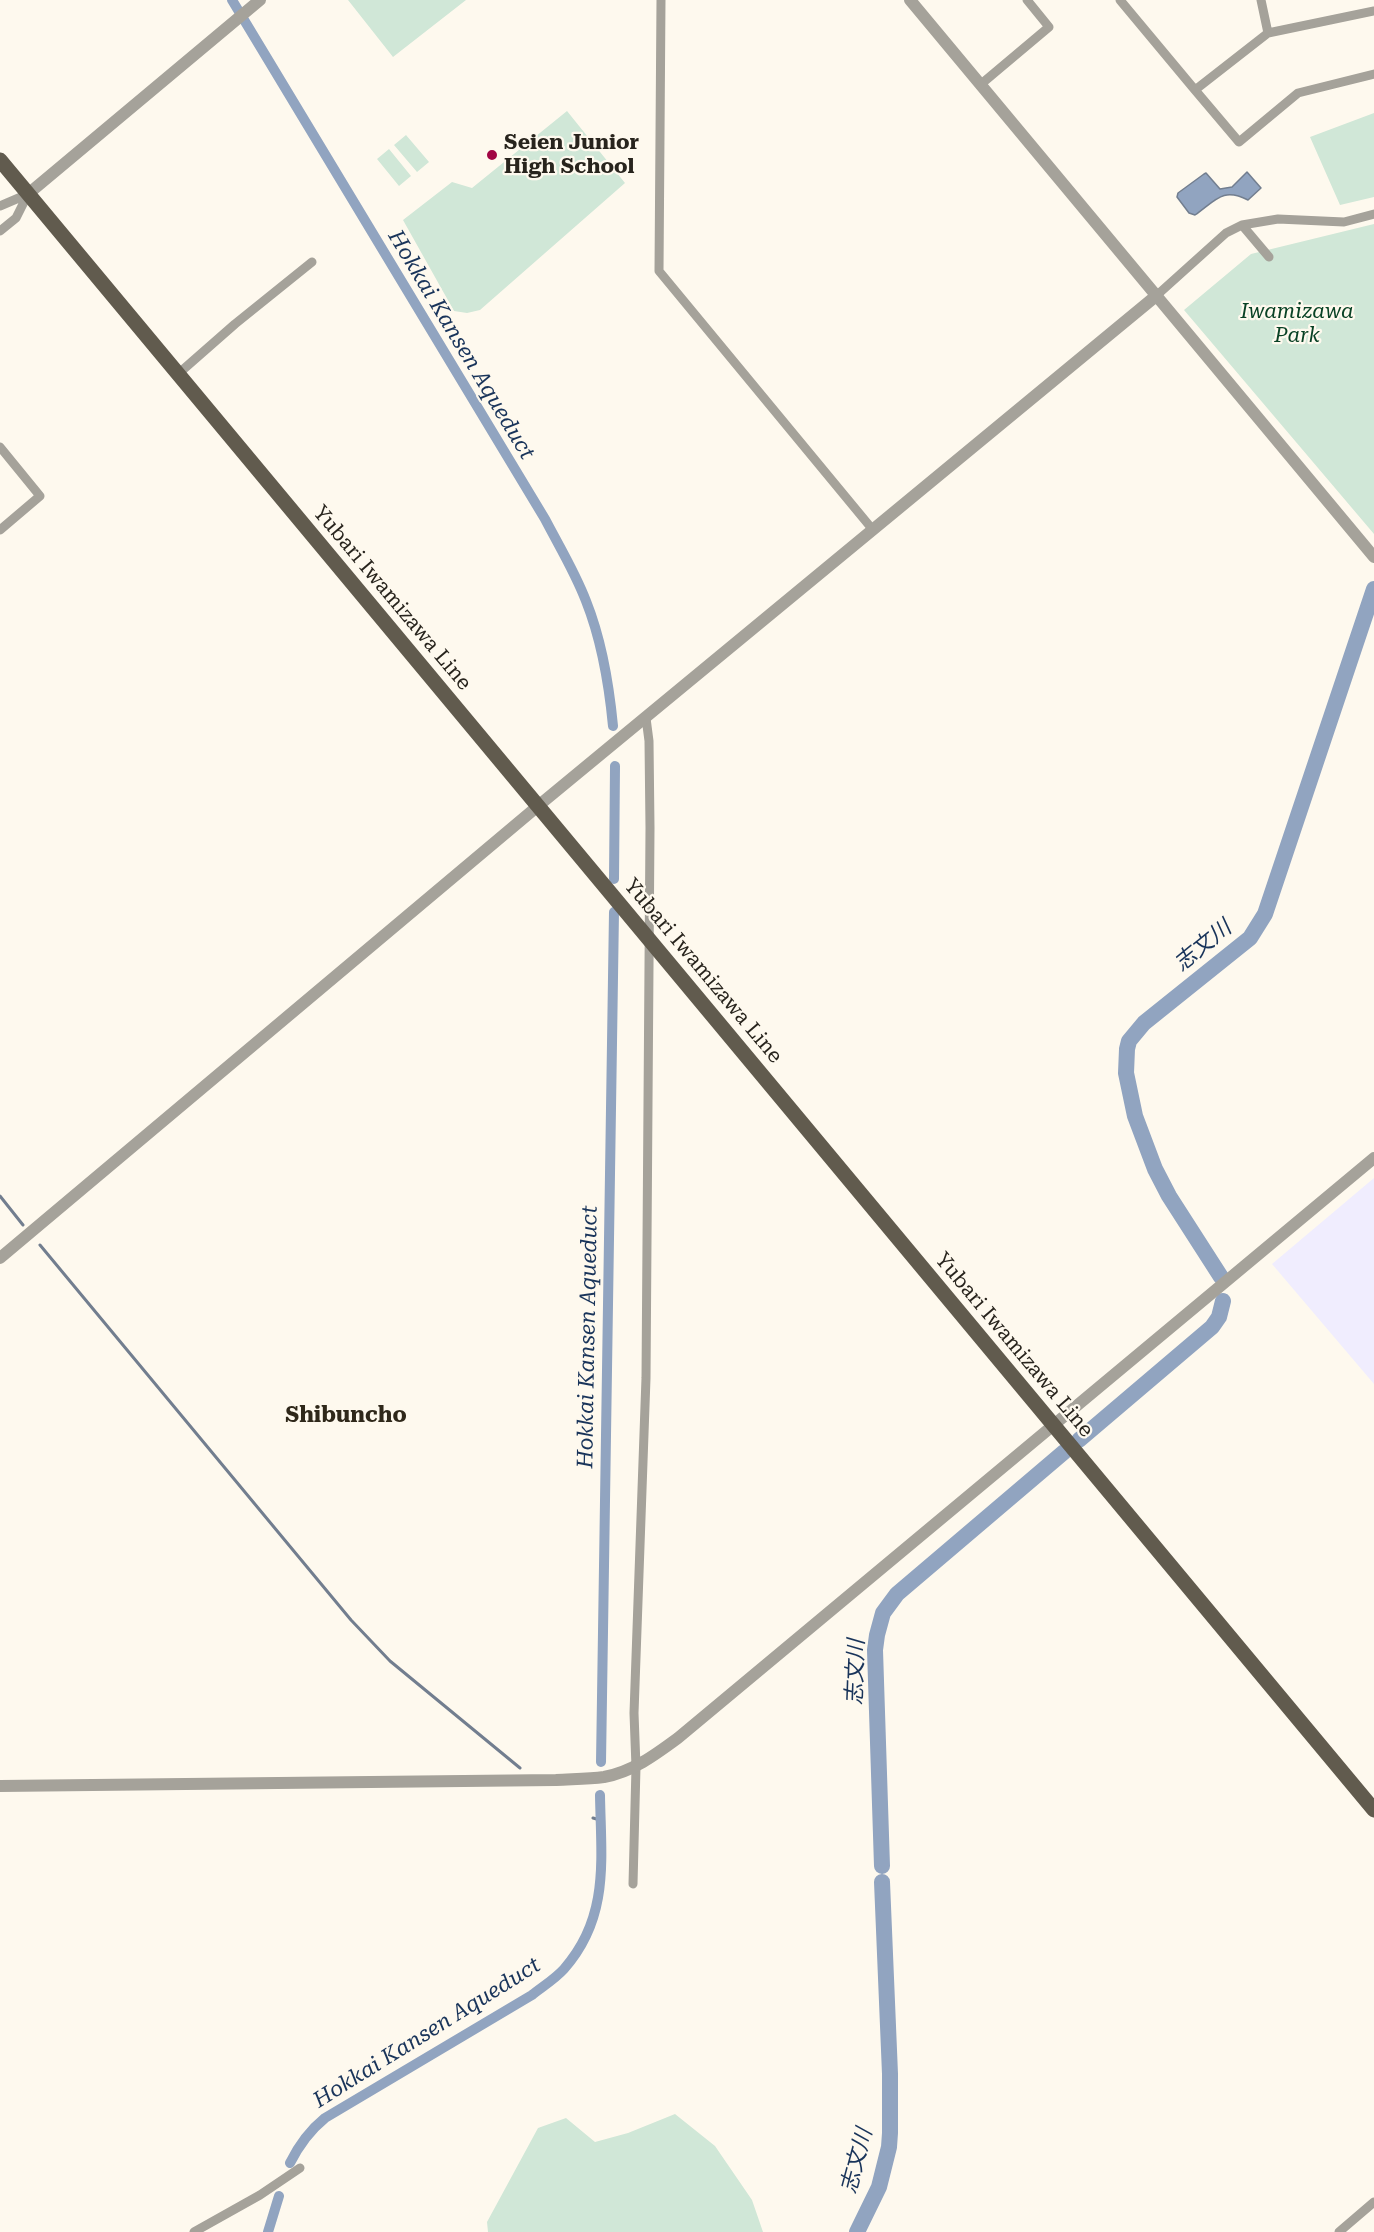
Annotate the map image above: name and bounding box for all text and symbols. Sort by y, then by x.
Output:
place label: Seien Junior High School [504,130,639,180]
marker: Seien Junior High School [485,148,499,162]
water label: Hokkai Kansen Aqueduct [382,225,540,465]
park label: Iwamizawa Park [1240,299,1354,349]
street label: Yubari Iwamizawa Line [307,501,477,695]
street label: Yubari Iwamizawa Line [618,874,788,1068]
water label: 志文川 [1169,915,1237,977]
water label: Hokkai Kansen Aqueduct [573,1205,603,1469]
street label: Yubari Iwamizawa Line [929,1248,1099,1442]
district label: Shibuncho [285,1403,407,1429]
water label: 志文川 [842,1639,870,1705]
water label: Hokkai Kansen Aqueduct [308,1952,546,2114]
water label: 志文川 [836,2126,878,2196]

